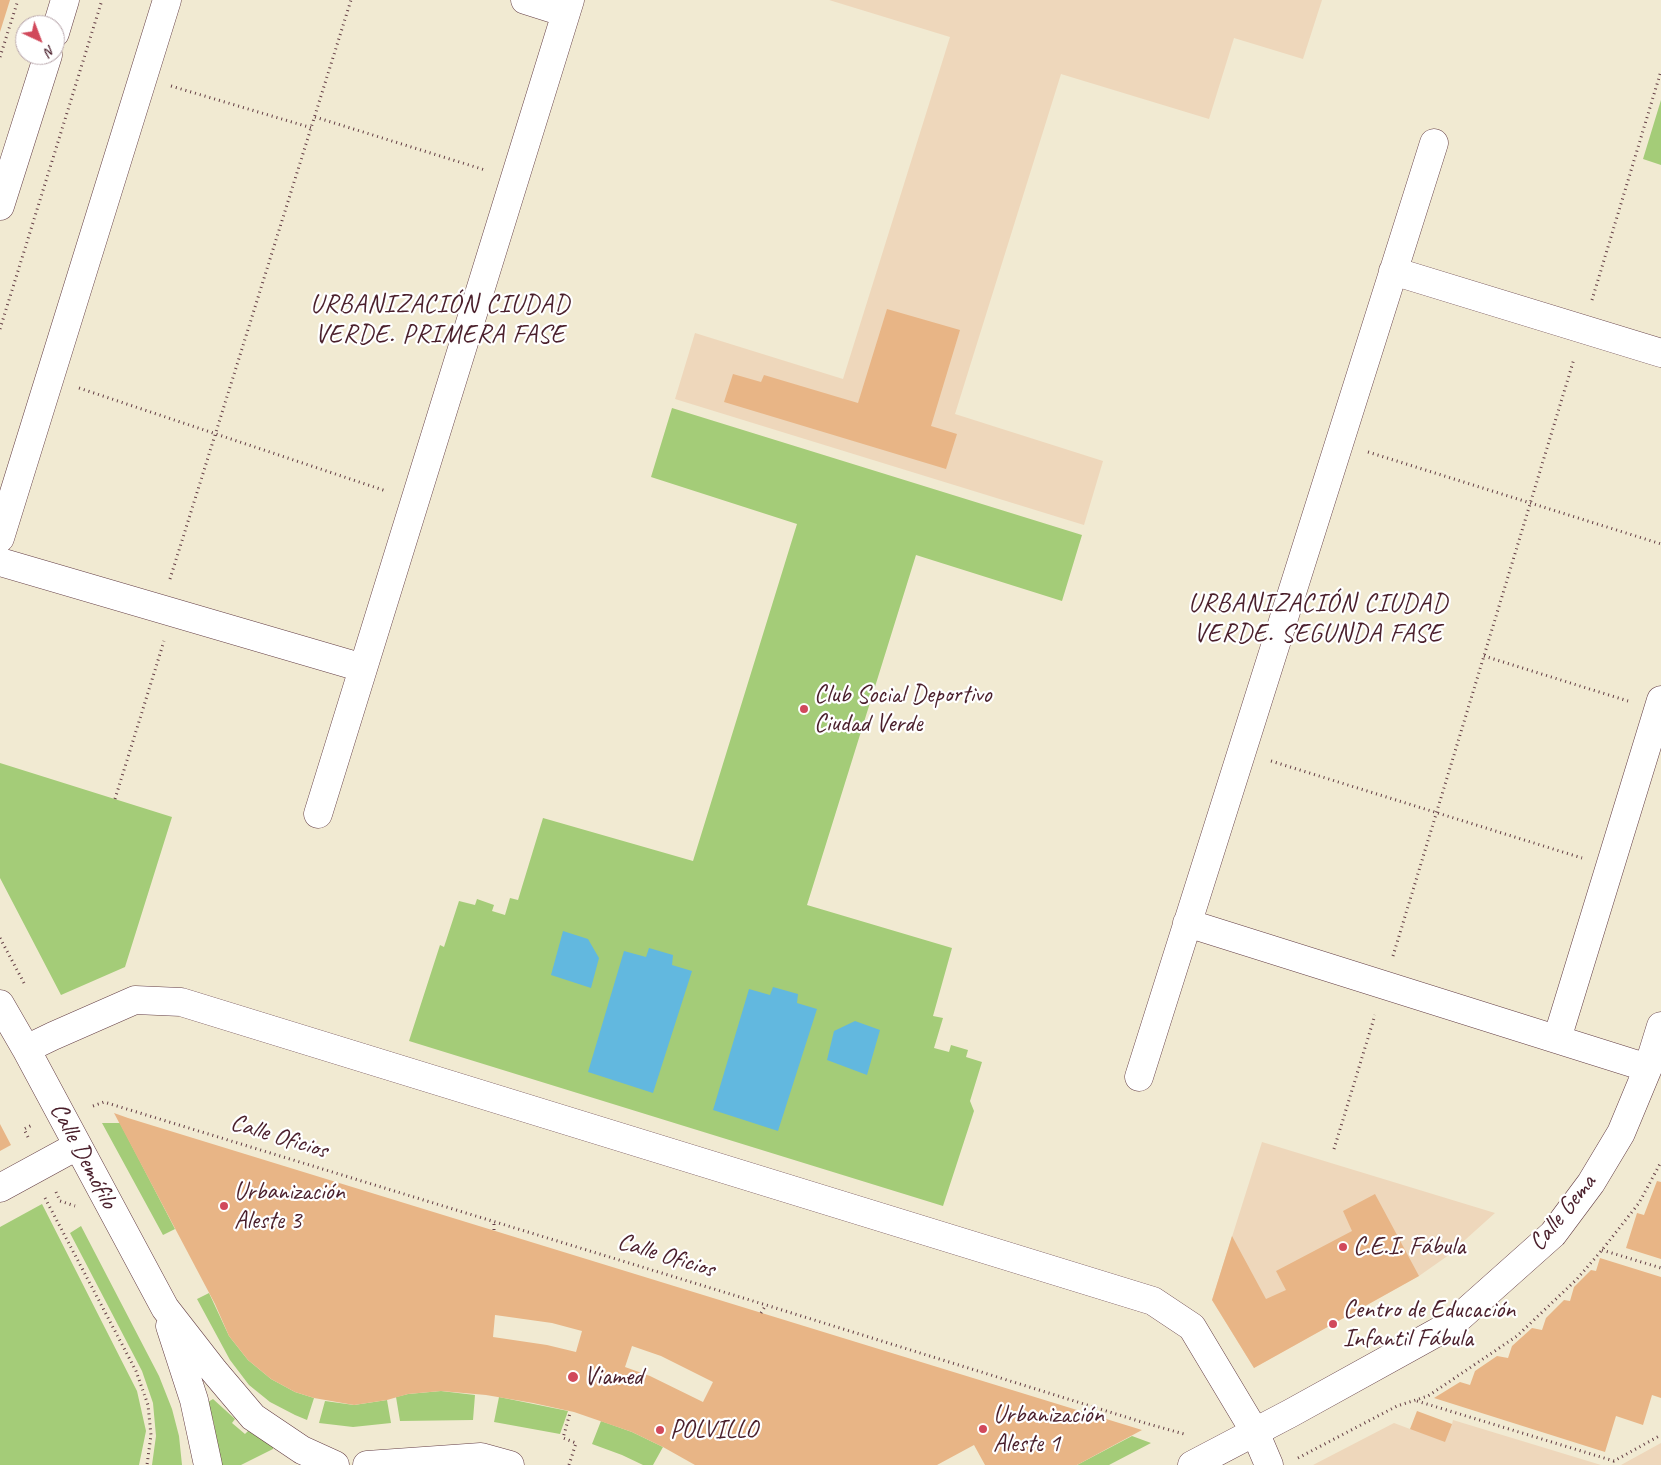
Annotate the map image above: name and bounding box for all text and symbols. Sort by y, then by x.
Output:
north arrow [15,15,65,65]
text: N [41,41,59,60]
district label: URBANIZACIÓN CIUDAD VERDE. PRIMERA FASE [309,289,571,350]
district label: URBANIZACIÓN CIUDAD VERDE. SEGUNDA FASE [1187,588,1449,650]
place label: Club Social Deportivo Ciudad Verde [814,680,991,739]
marker: Club Social Deportivo Ciudad Verde [798,703,810,715]
street label: Calle Demófilo [43,1098,123,1214]
street label: Calle Oficios [227,1108,331,1166]
street label: Calle Gema [1523,1169,1603,1257]
place label: Urbanización Aleste 3 [234,1177,345,1236]
marker: Urbanización Aleste 3 [218,1200,230,1212]
street label: Calle Oficios [614,1227,718,1285]
place label: C.E.I. Fábula [1353,1232,1465,1262]
marker: C.E.I. Fábula [1337,1241,1349,1253]
place label: Centro de Educación Infantil Fábula [1343,1295,1515,1354]
marker: Centro de Educación Infantil Fábula [1327,1318,1339,1330]
place label: Viamed [584,1362,643,1392]
marker: Viamed [566,1370,580,1384]
place label: Urbanización Aleste 1 [993,1400,1104,1459]
place label: POLVILLO [670,1415,758,1445]
marker: Urbanización Aleste 1 [977,1423,989,1435]
marker: POLVILLO [654,1424,666,1436]

